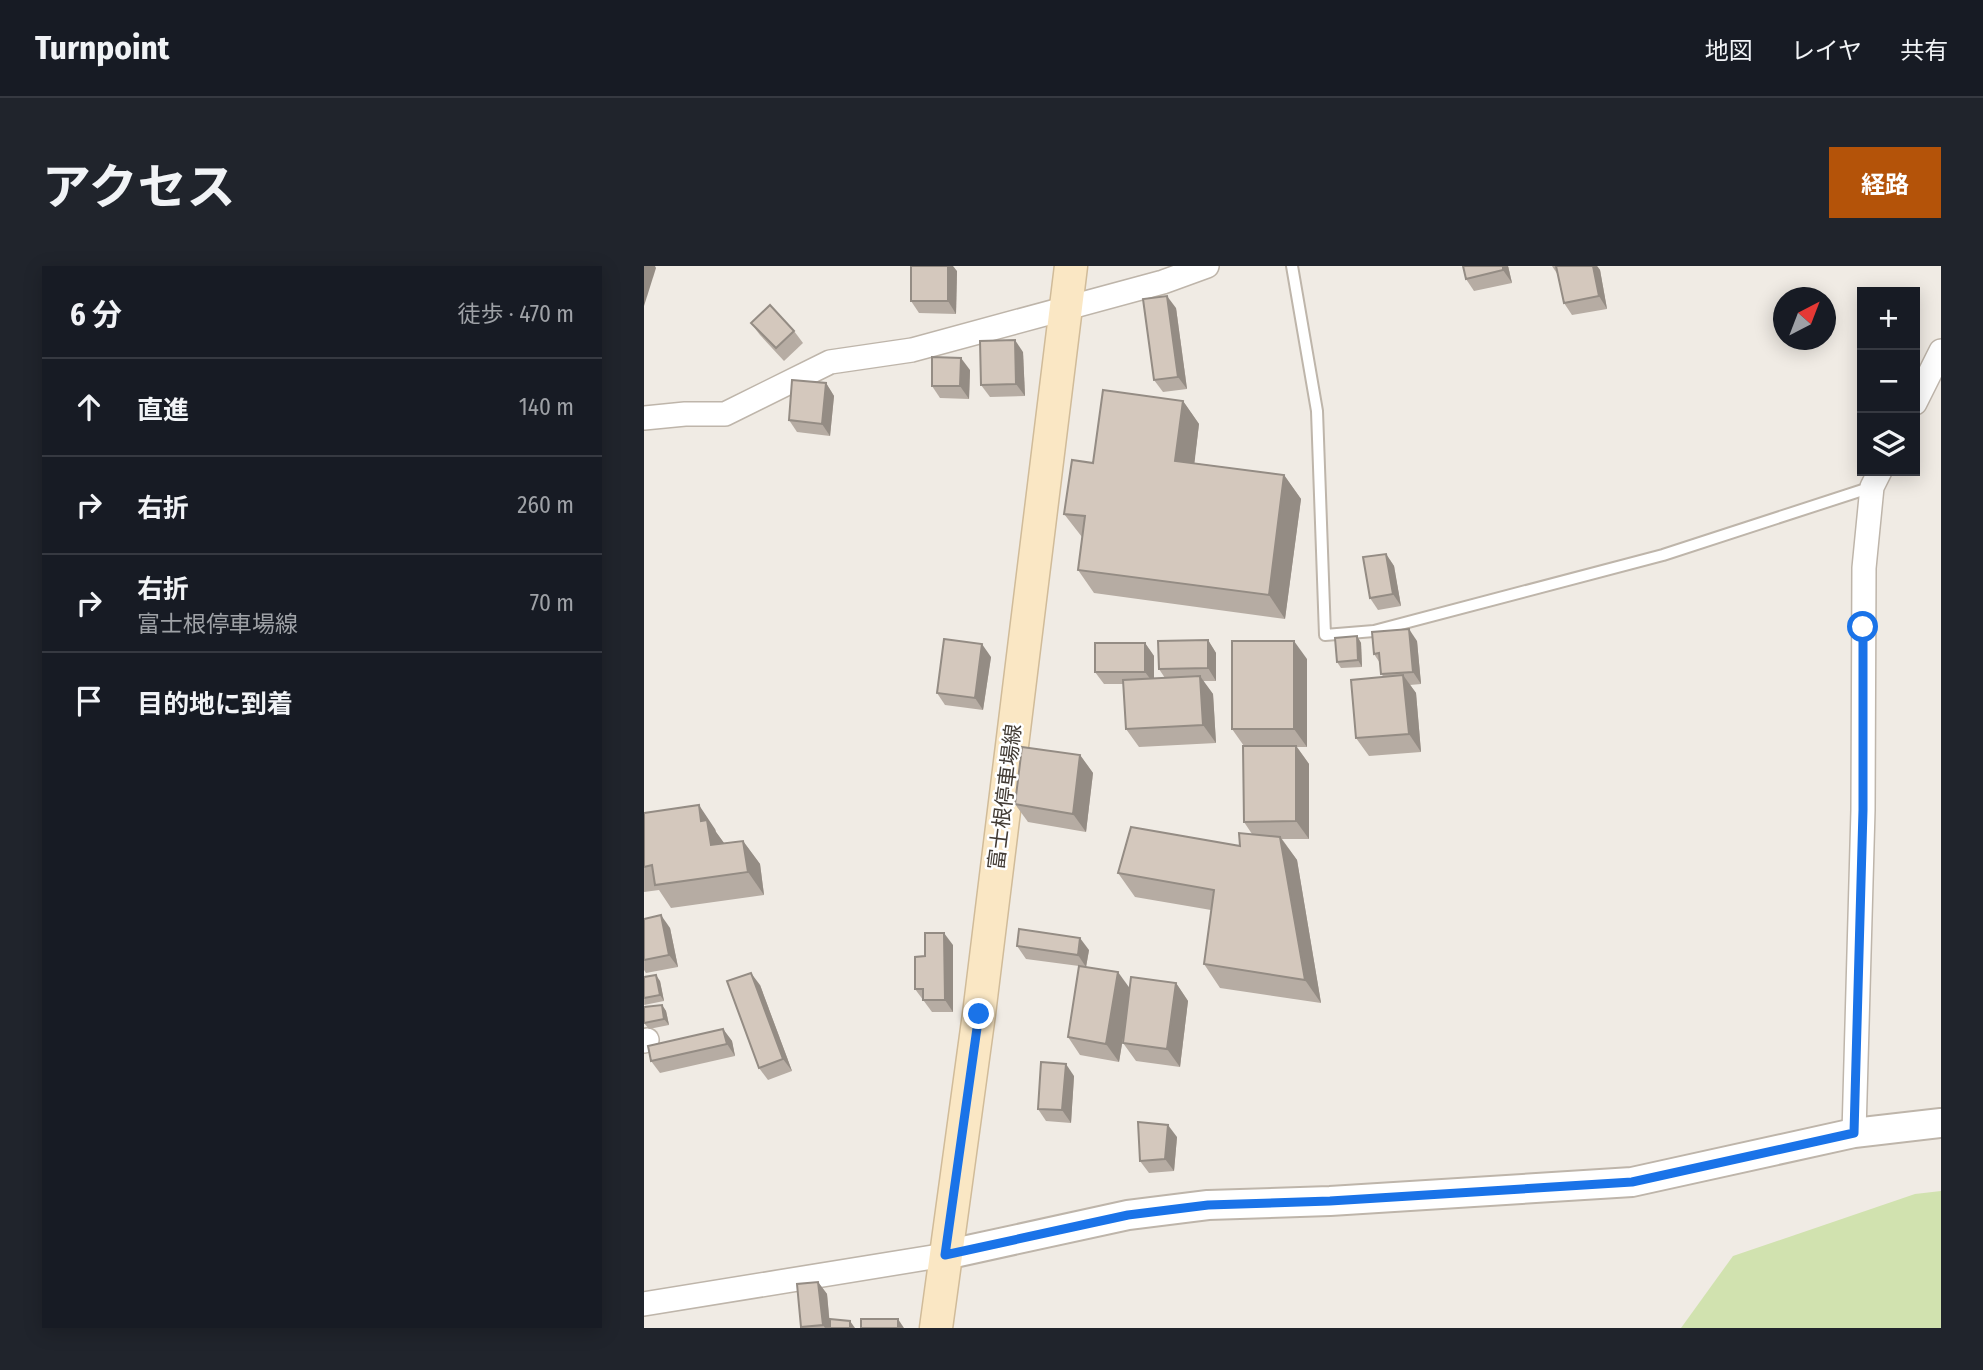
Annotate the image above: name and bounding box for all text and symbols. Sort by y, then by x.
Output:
text: Turnpoint [35,28,169,68]
text: 地図 [1705,37,1753,65]
text: レイヤ [1791,37,1862,65]
text: 共有 [1900,37,1948,65]
button: 経路 [1829,147,1941,218]
text: アクセス [42,158,236,217]
north arrow [1773,287,1836,350]
map controls [1857,287,1920,476]
button: + [1857,287,1920,350]
text: 6 分 [70,297,122,333]
text: 徒歩 · 470 m [457,300,574,328]
button: − [1857,350,1920,413]
icon: ahead [70,388,108,426]
text: 140 m [519,393,574,421]
text: 直進 [137,395,189,426]
button: layers [1857,413,1920,476]
icon: right [70,486,108,524]
text: 260 m [517,491,574,519]
text: 右折 [137,493,189,524]
text: 右折 [137,574,189,605]
icon: right [70,584,108,622]
text: 70 m [530,589,574,617]
text: 富士根停車場線 [137,610,298,638]
route start [1847,611,1878,642]
icon: arrive [70,682,108,720]
text: 目的地に到着 [137,689,293,720]
street label: 富士根停車場線 [983,722,1027,872]
route end [963,998,994,1029]

